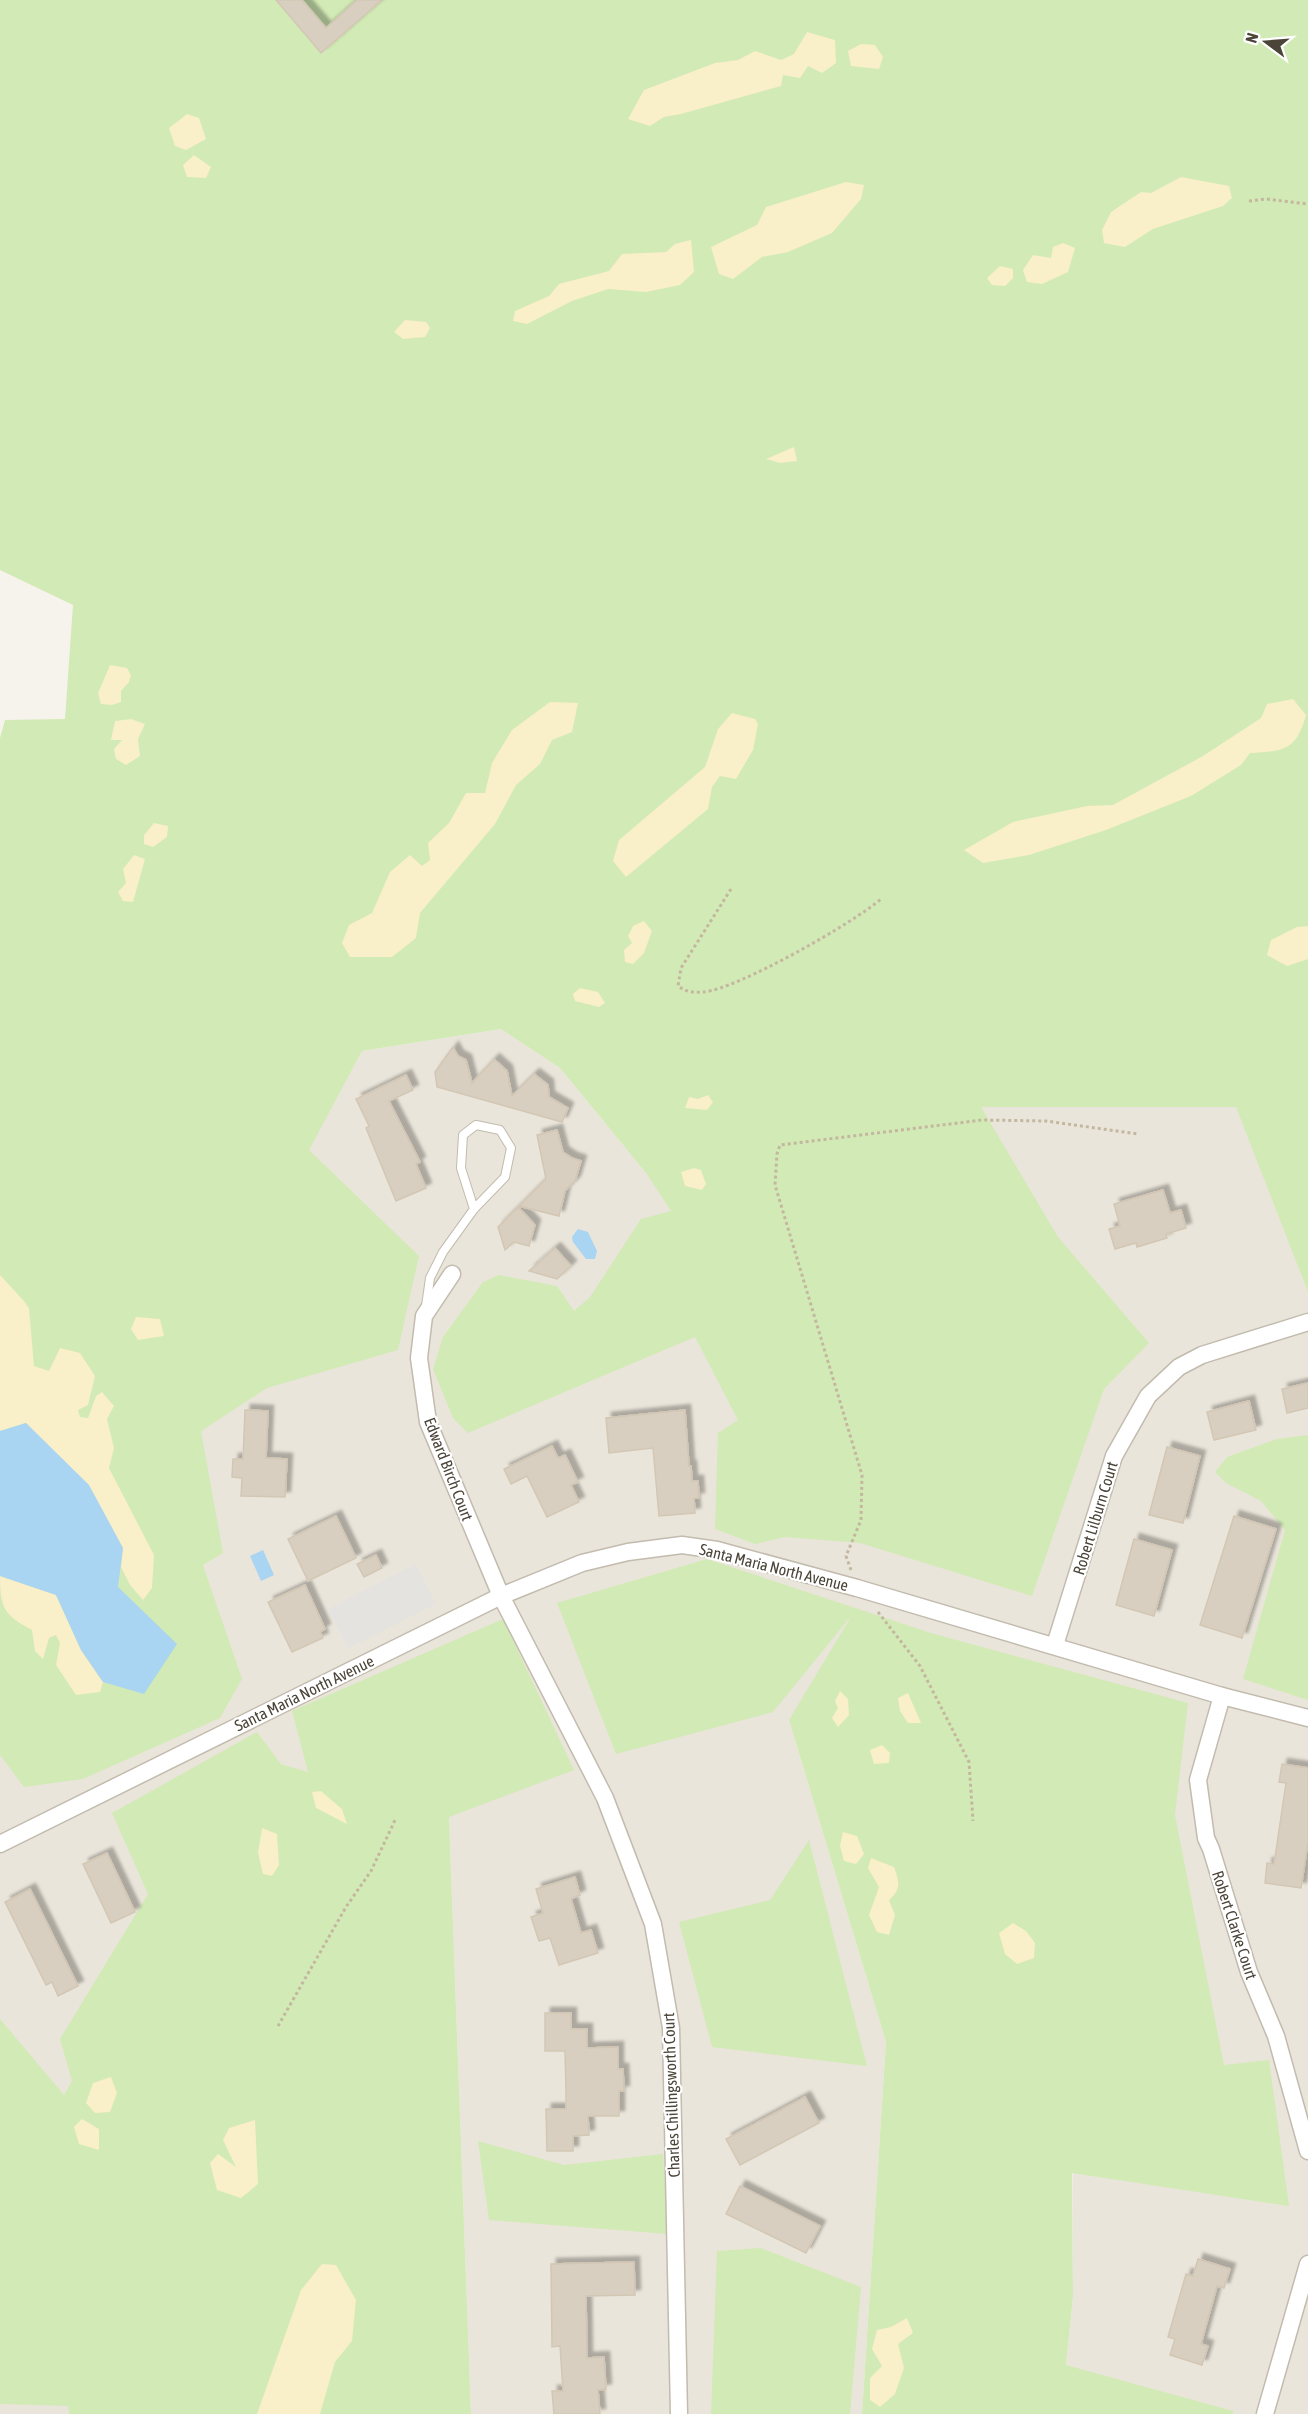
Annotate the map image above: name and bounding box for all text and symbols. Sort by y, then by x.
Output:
north arrow [1236,12,1296,72]
text: N [1242,31,1262,45]
street label: Edward Birch Court [421,1415,477,1524]
street label: Robert Lilburn Court [1069,1459,1121,1577]
street label: Santa Maria North Avenue [698,1540,850,1594]
street label: Santa Maria North Avenue [231,1651,377,1735]
street label: Robert Clarke Court [1209,1868,1261,1982]
street label: Charles Chillingsworth Court [659,2012,684,2178]

